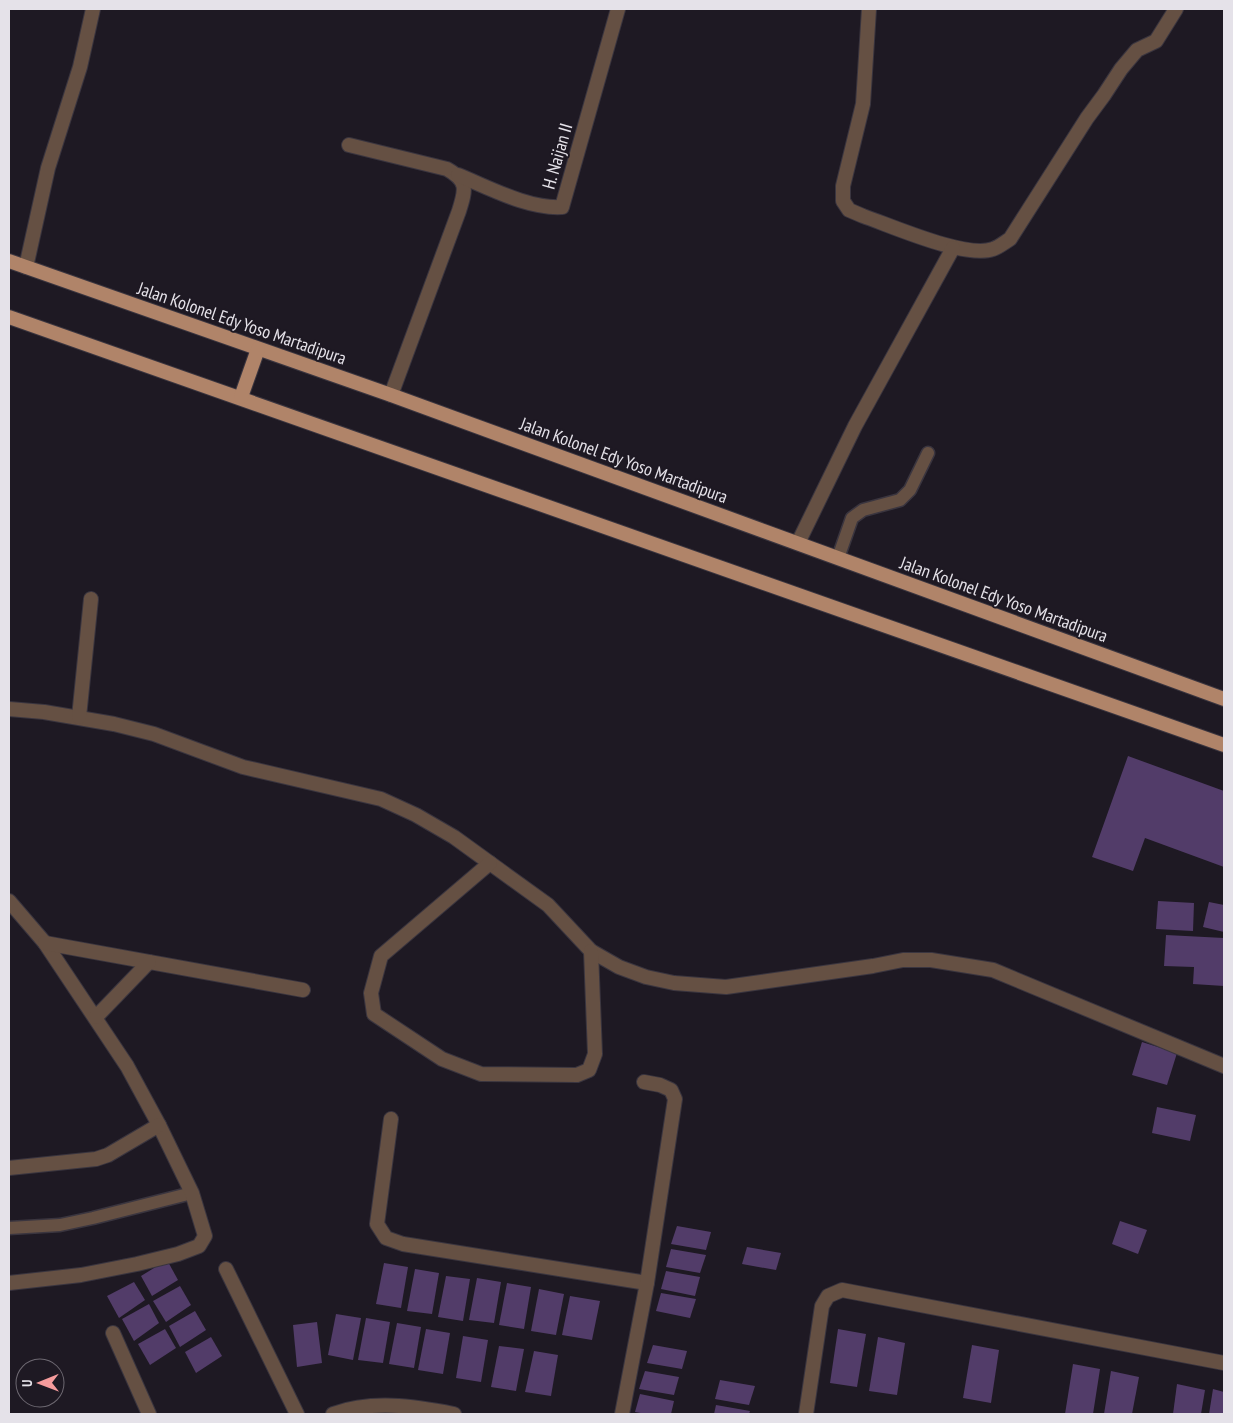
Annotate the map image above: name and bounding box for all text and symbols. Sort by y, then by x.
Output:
street label: H. Naijan II [537,120,577,192]
street label: Jalan Kolonel Edy Yoso Martadipura [134,276,349,370]
street label: Jalan Kolonel Edy Yoso Martadipura [516,411,731,508]
street label: Jalan Kolonel Edy Yoso Martadipura [896,550,1111,647]
north arrow [15,1358,65,1408]
text: U [18,1379,36,1387]

